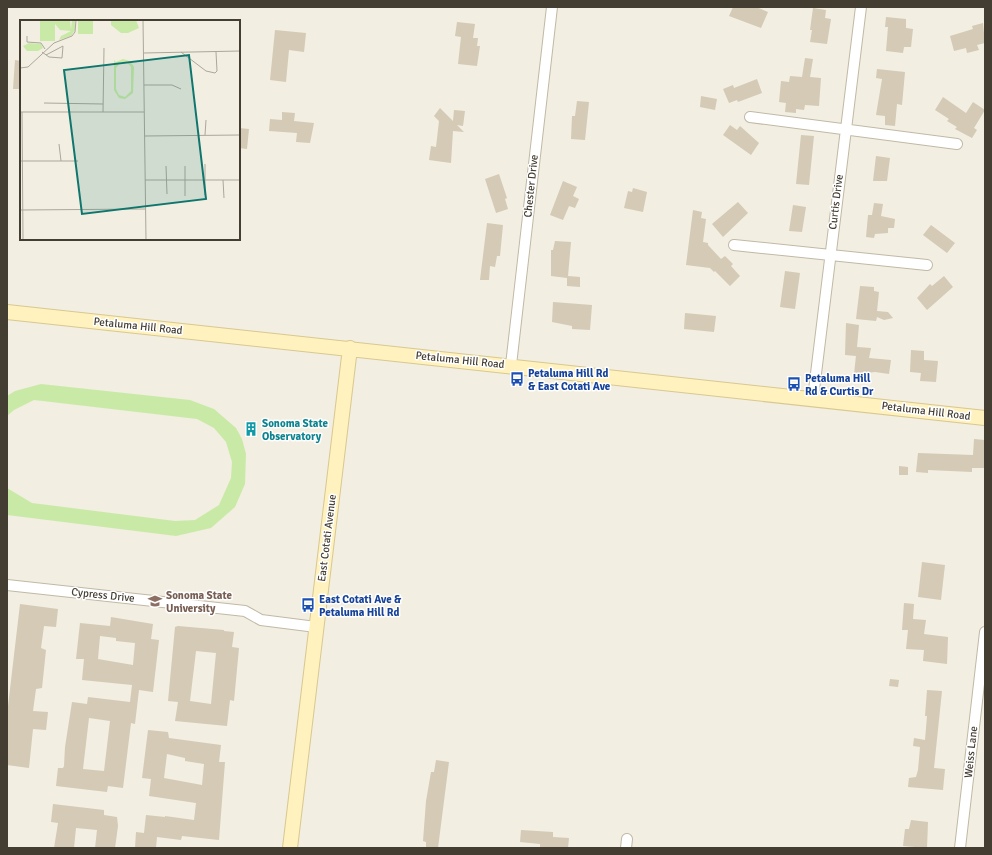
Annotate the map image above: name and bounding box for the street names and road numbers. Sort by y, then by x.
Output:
street label: Chester Drive [521,154,541,218]
street label: Curtis Drive [826,174,846,230]
street label: Petaluma Hill Road [93,315,183,337]
street label: Petaluma Hill Road [415,349,505,371]
street label: Petaluma Hill Road [881,399,971,423]
street label: East Cotati Avenue [315,494,339,582]
street label: Cypress Drive [71,585,135,605]
street label: Weiss Lane [962,725,980,779]

